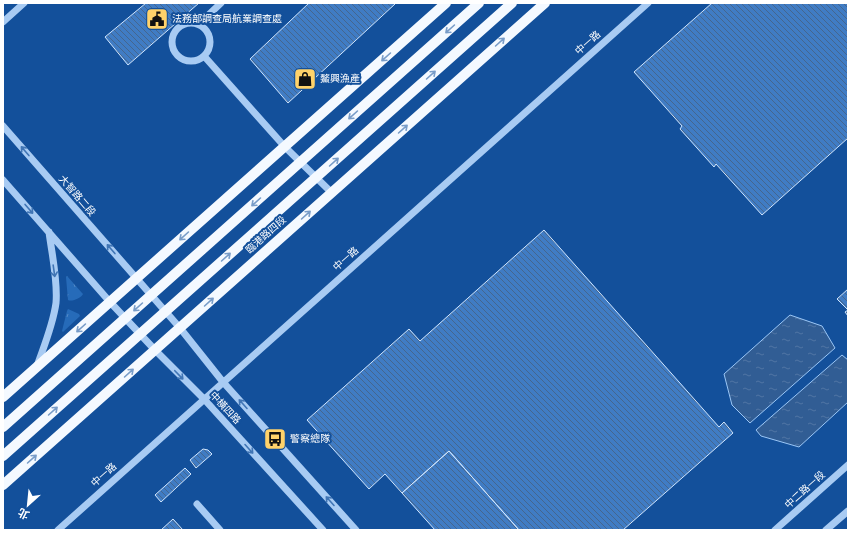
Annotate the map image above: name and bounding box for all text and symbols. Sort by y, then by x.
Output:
public building icon: 法務部調查局航業調查處 [144,6,170,32]
place label: 法務部調查局航業調查處 [172,13,282,25]
one-way arrow [445,24,455,34]
street label: 中一路 [573,29,603,57]
one-way arrow [495,38,506,47]
one-way arrow [380,52,391,61]
shop icon: 鰲興漁產 [292,66,318,92]
one-way arrow [426,71,436,80]
place label: 鰲興漁產 [320,73,360,85]
one-way arrow [348,111,358,120]
one-way arrow [398,124,409,133]
one-way arrow [21,147,30,157]
one-way arrow [328,157,339,166]
street label: 大智路二段 [56,173,98,219]
one-way arrow [251,197,261,206]
one-way arrow [24,204,33,214]
one-way arrow [301,211,311,220]
street label: 臨港路四段 [243,214,289,256]
one-way arrow [179,232,189,241]
one-way arrow [106,244,116,254]
street label: 中一路 [331,245,361,273]
one-way arrow [221,253,231,262]
one-way arrow [50,264,58,277]
one-way arrow [204,297,214,306]
one-way arrow [132,302,143,311]
one-way arrow [76,323,87,332]
one-way arrow [124,368,134,377]
one-way arrow [174,370,184,380]
street label: 中橫四路 [207,389,243,427]
one-way arrow [239,399,248,409]
one-way arrow [48,407,58,416]
bus stop icon: 警察總隊 [262,426,288,452]
place label: 警察總隊 [290,433,330,445]
one-way arrow [244,444,254,454]
one-way arrow [27,454,37,464]
street label: 中一路 [89,461,119,489]
street label: 中二路一段 [782,469,828,511]
north arrow [8,485,48,525]
one-way arrow [325,496,335,506]
text: 北 [16,505,32,522]

